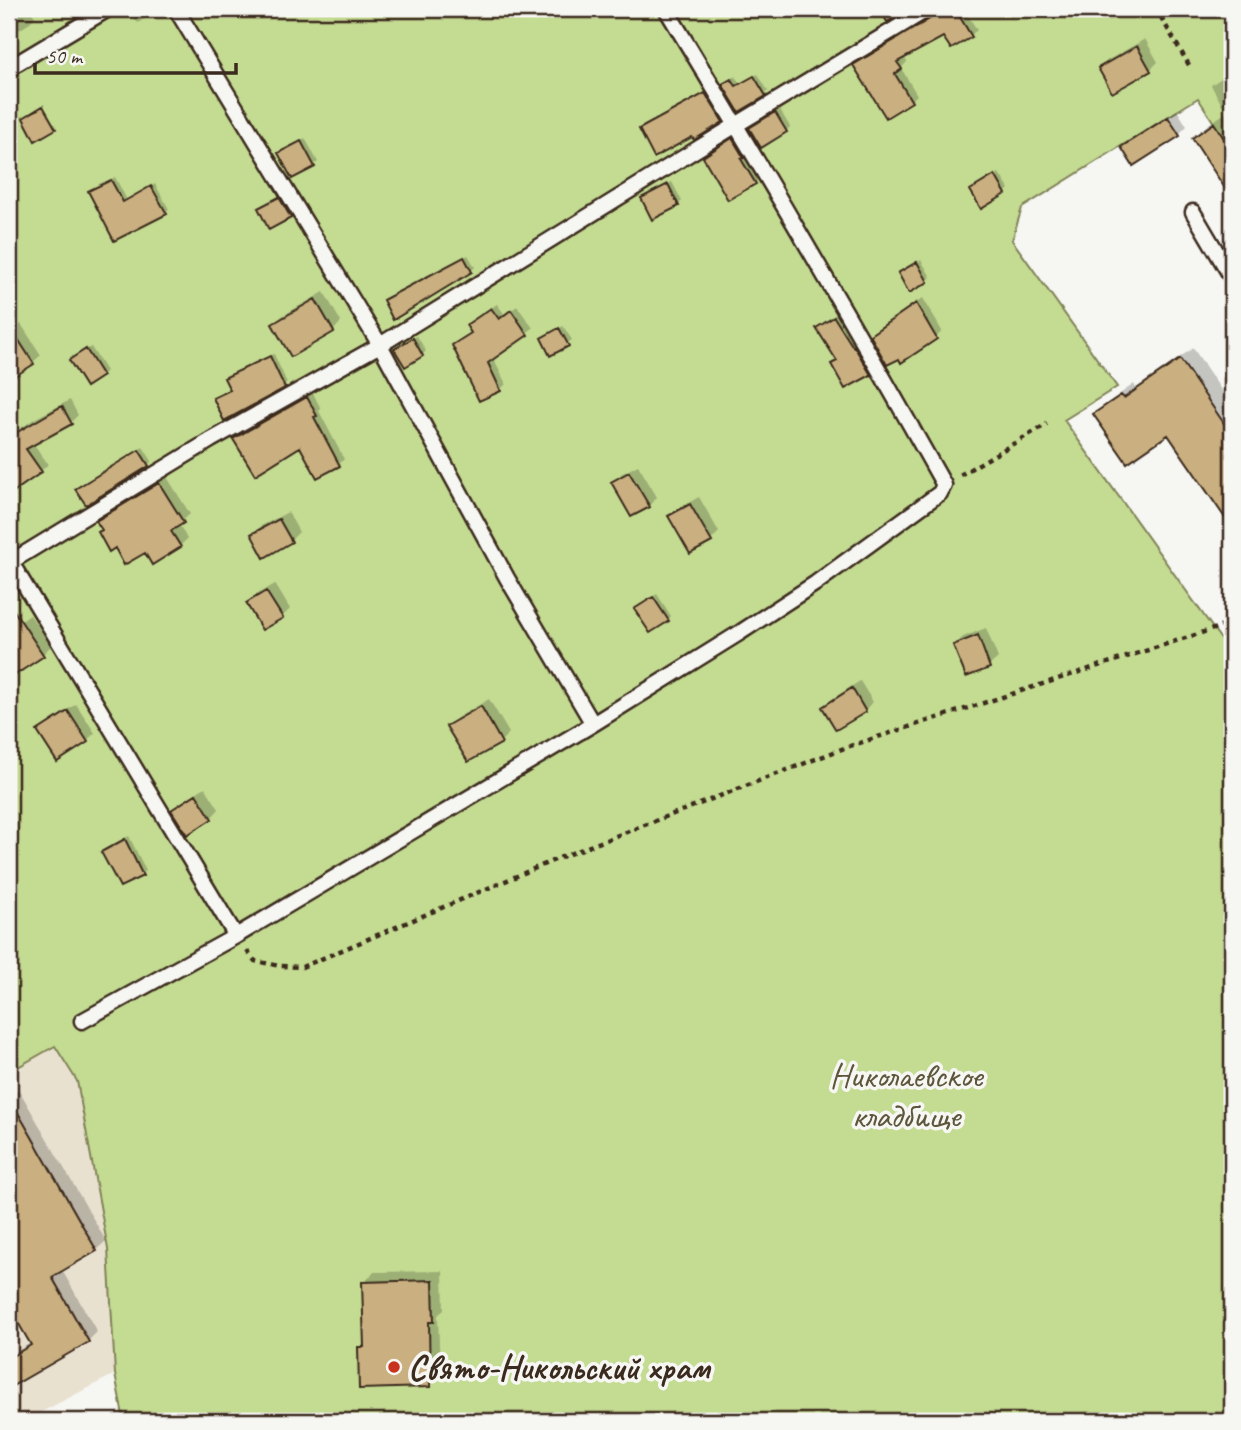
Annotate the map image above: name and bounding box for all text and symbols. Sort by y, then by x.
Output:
scale bar [35,32,236,76]
text: 50 m [46,43,84,69]
park label: Николаевское кладбище [830,1053,985,1138]
place label: Свято-Никольский храм [408,1345,712,1390]
marker: Свято-Никольский храм [386,1359,402,1375]

